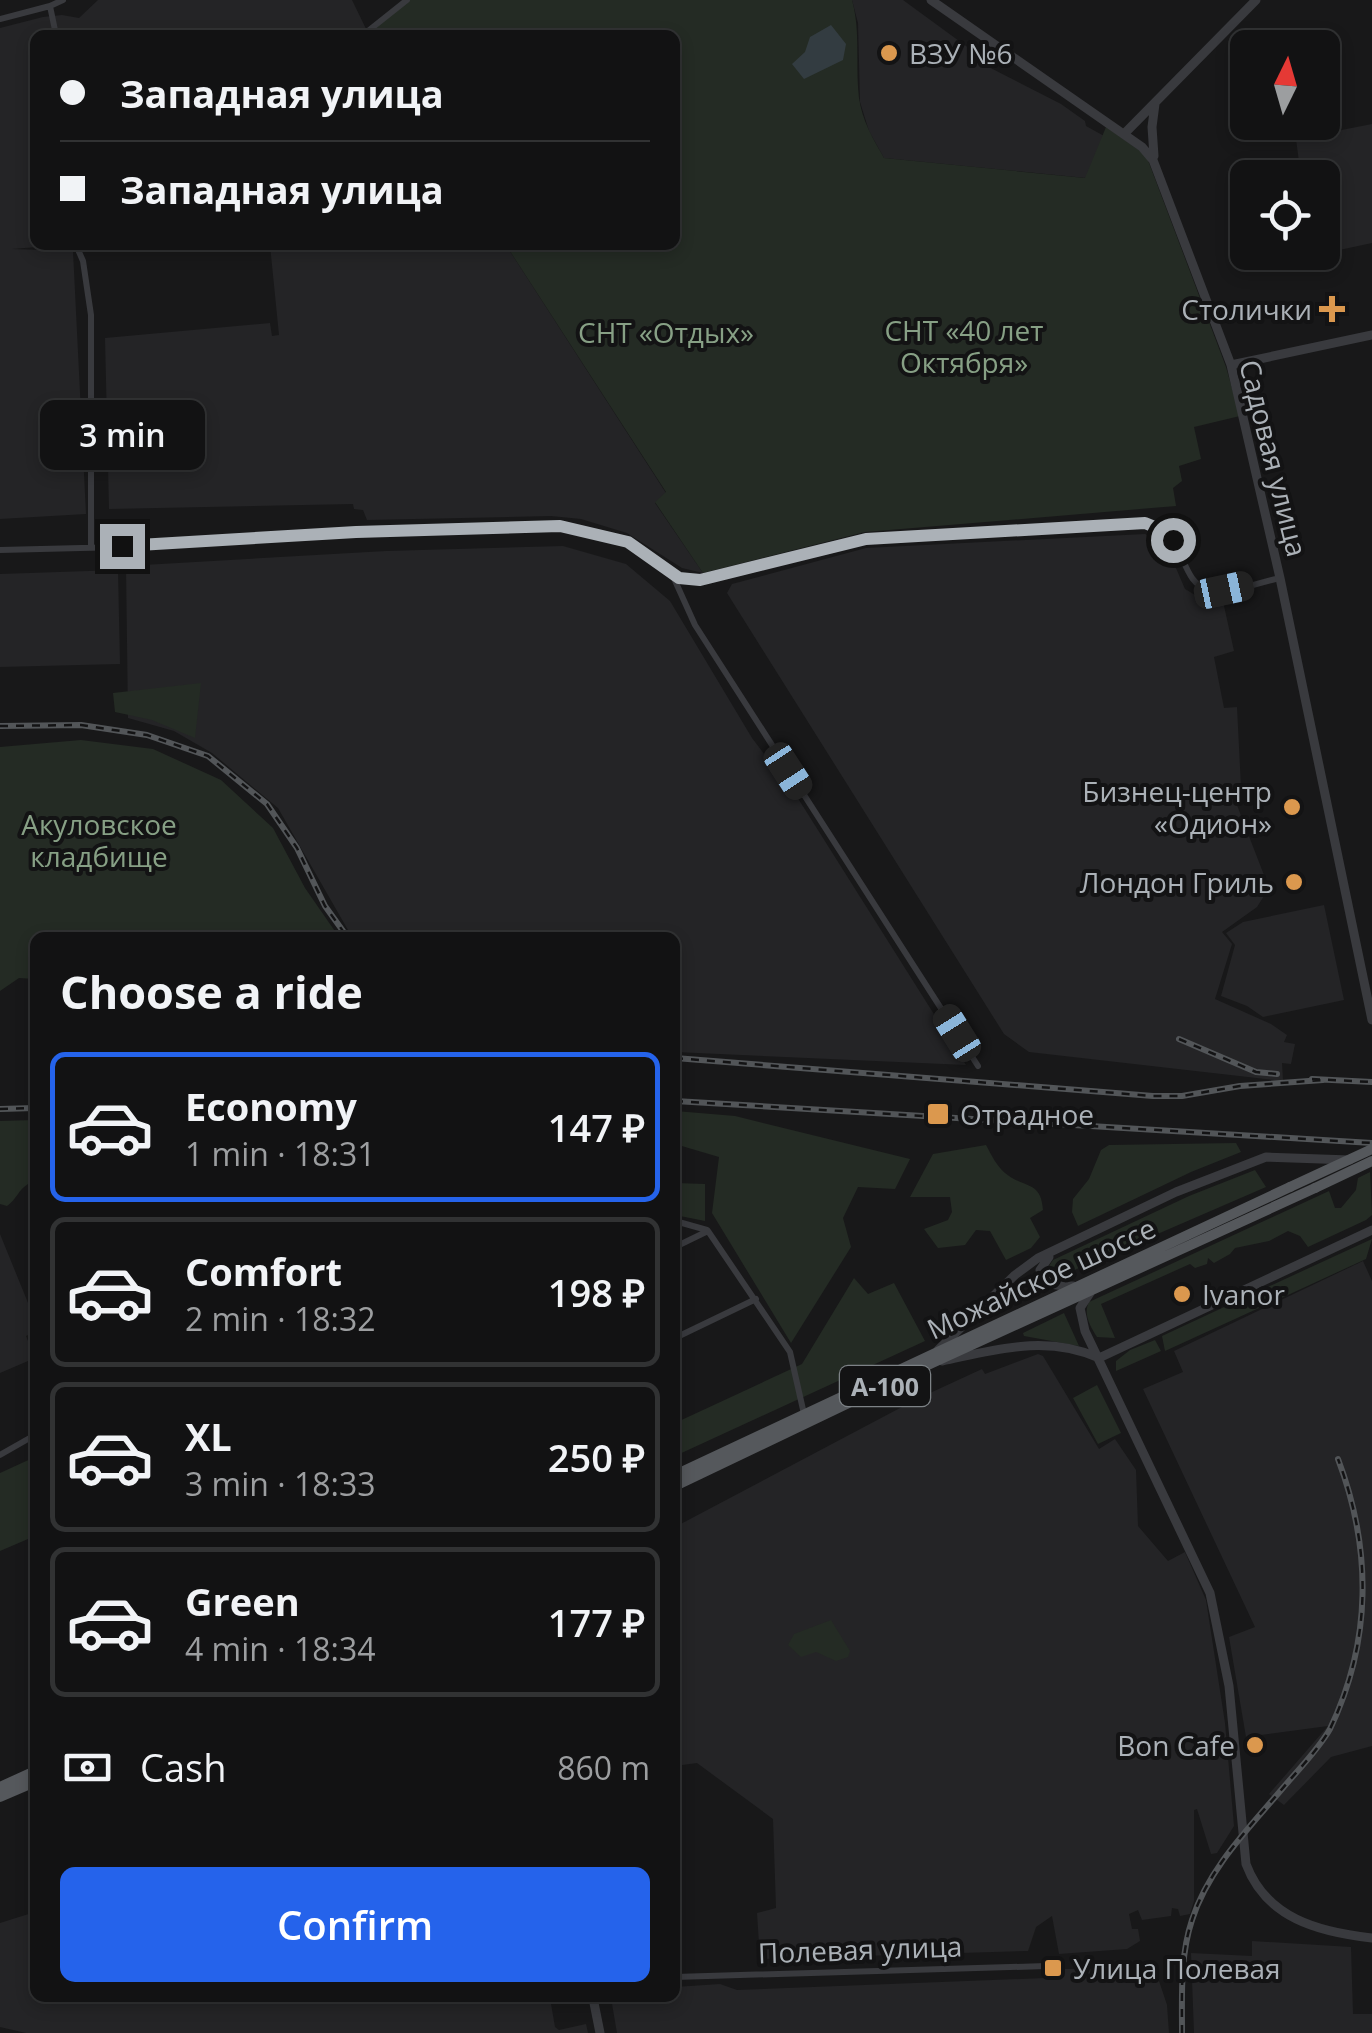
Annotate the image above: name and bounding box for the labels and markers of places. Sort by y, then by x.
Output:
place label: ВЗУ №6 [909,34,1013,72]
marker: ВЗУ №6 [878,42,900,64]
place label: Столички [1181,290,1312,328]
marker: Столички [1321,298,1343,320]
place label: Бизнец-центр «Одион» [1082,772,1272,842]
marker: Бизнец-центр «Одион» [1281,796,1303,818]
place label: Лондон Гриль [1080,863,1274,901]
marker: Лондон Гриль [1283,871,1305,893]
place label: Отрадное [960,1095,1094,1133]
marker: Отрадное [925,1101,951,1127]
place label: Ivanor [1202,1275,1285,1313]
marker: Ivanor [1171,1283,1193,1305]
place label: Bon Cafe [1117,1726,1235,1764]
marker: Bon Cafe [1244,1734,1266,1756]
place label: Улица Полевая [1073,1949,1281,1987]
marker: Улица Полевая [1042,1957,1064,1979]

